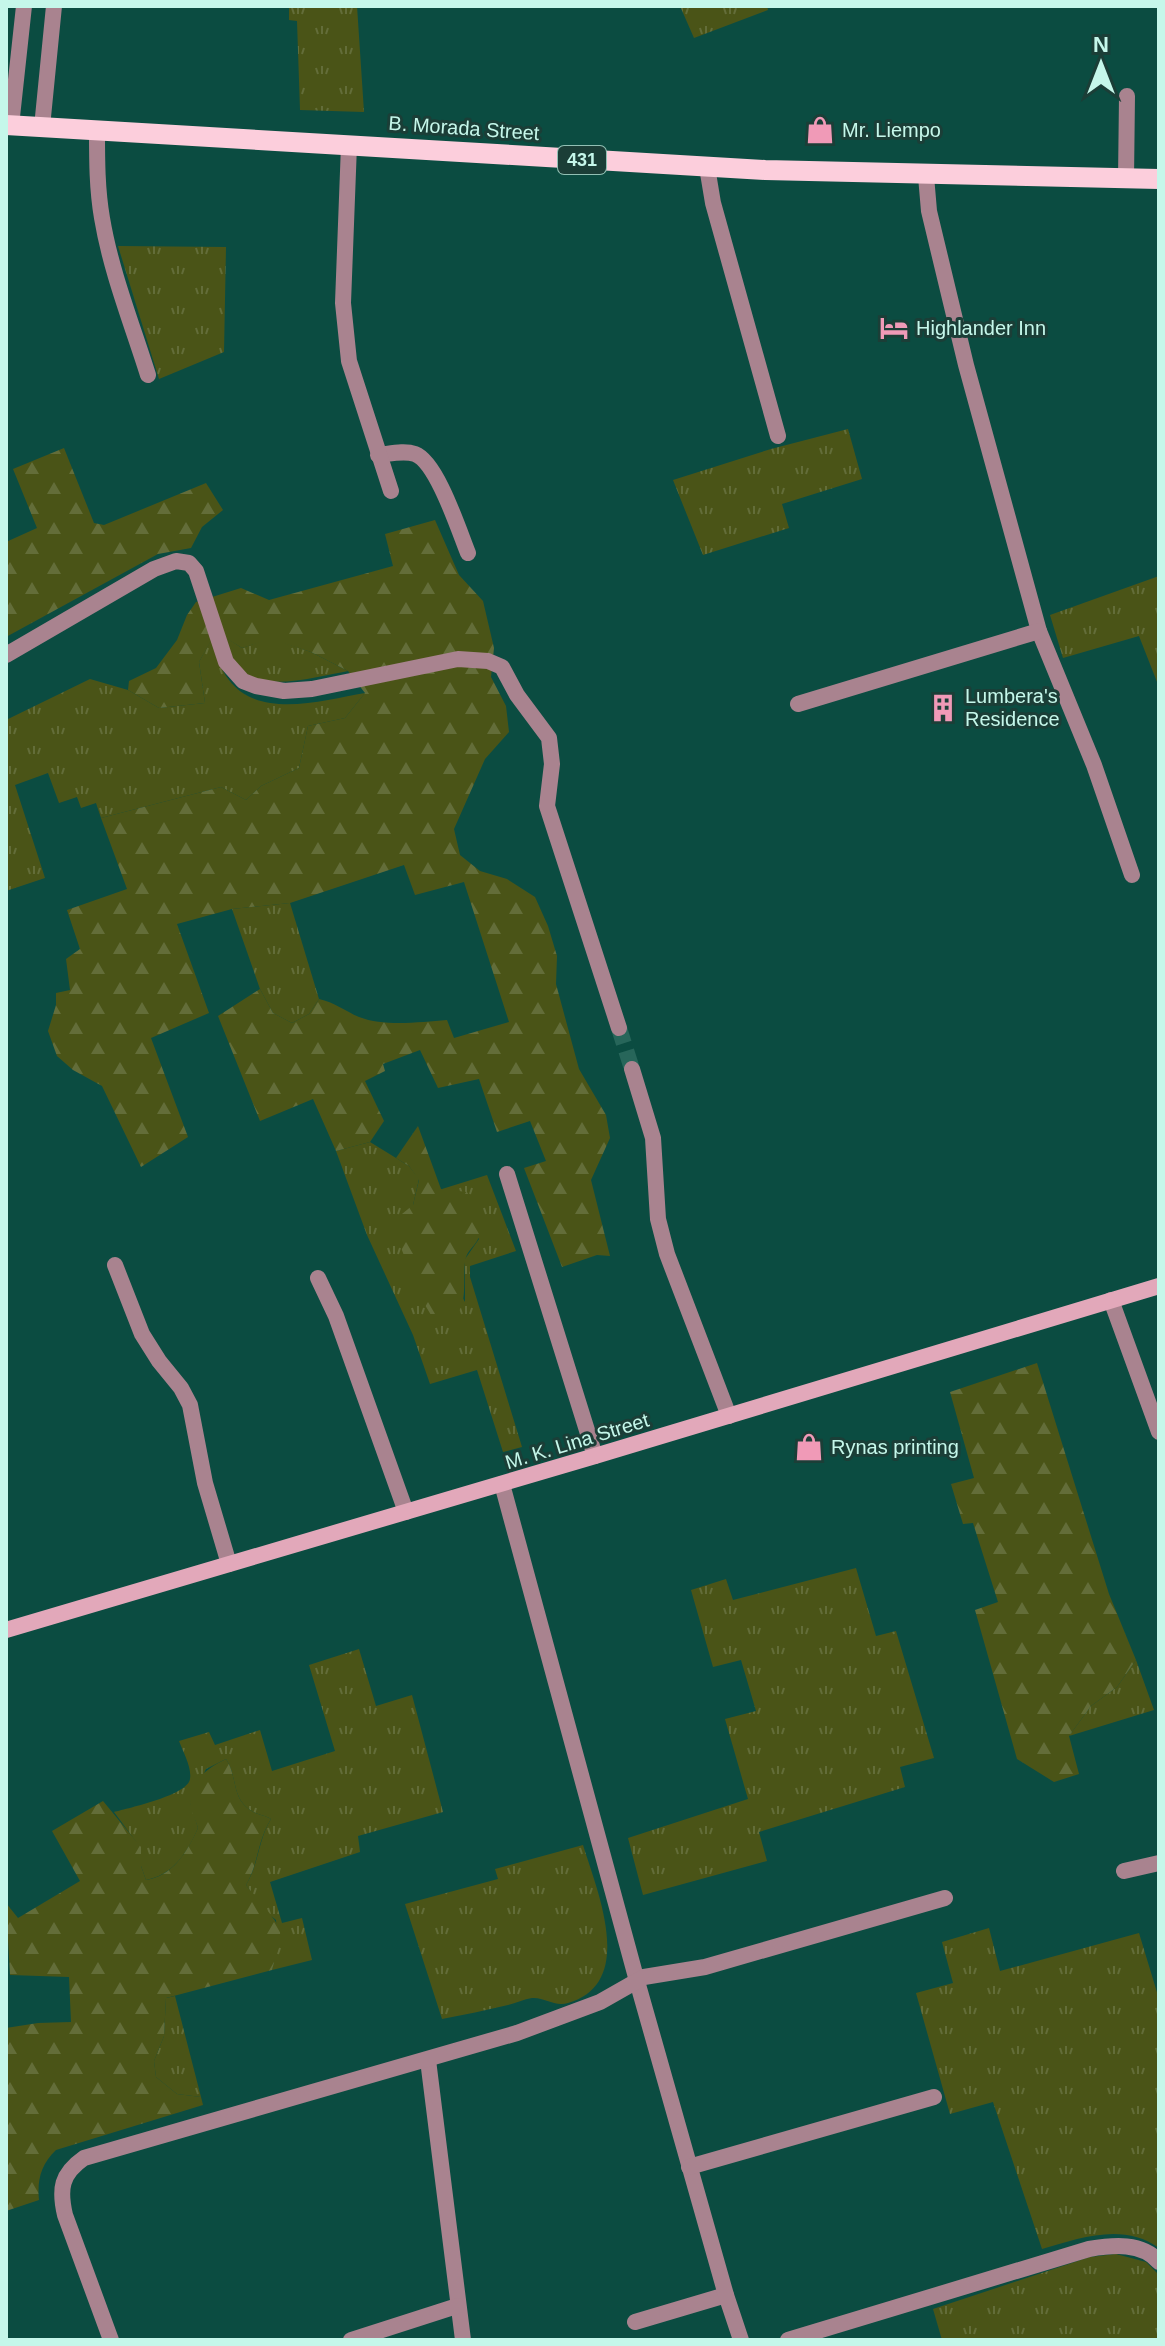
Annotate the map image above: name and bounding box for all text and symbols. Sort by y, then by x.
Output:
north arrow [1061,24,1141,104]
text: N [1093,32,1109,57]
street label: B. Morada Street [388,112,541,144]
shop icon: Mr. Liempo [805,115,835,145]
place label: Mr. Liempo [842,119,941,141]
road number: 431 [558,146,606,174]
hotel icon: Highlander Inn [879,313,909,343]
place label: Highlander Inn [916,317,1046,339]
place label: Lumbera's Residence [965,685,1060,730]
building icon: Lumbera's Residence [928,693,958,723]
street label: M. K. Lina Street [503,1409,652,1473]
shop icon: Rynas printing [794,1432,824,1462]
place label: Rynas printing [831,1436,959,1458]

